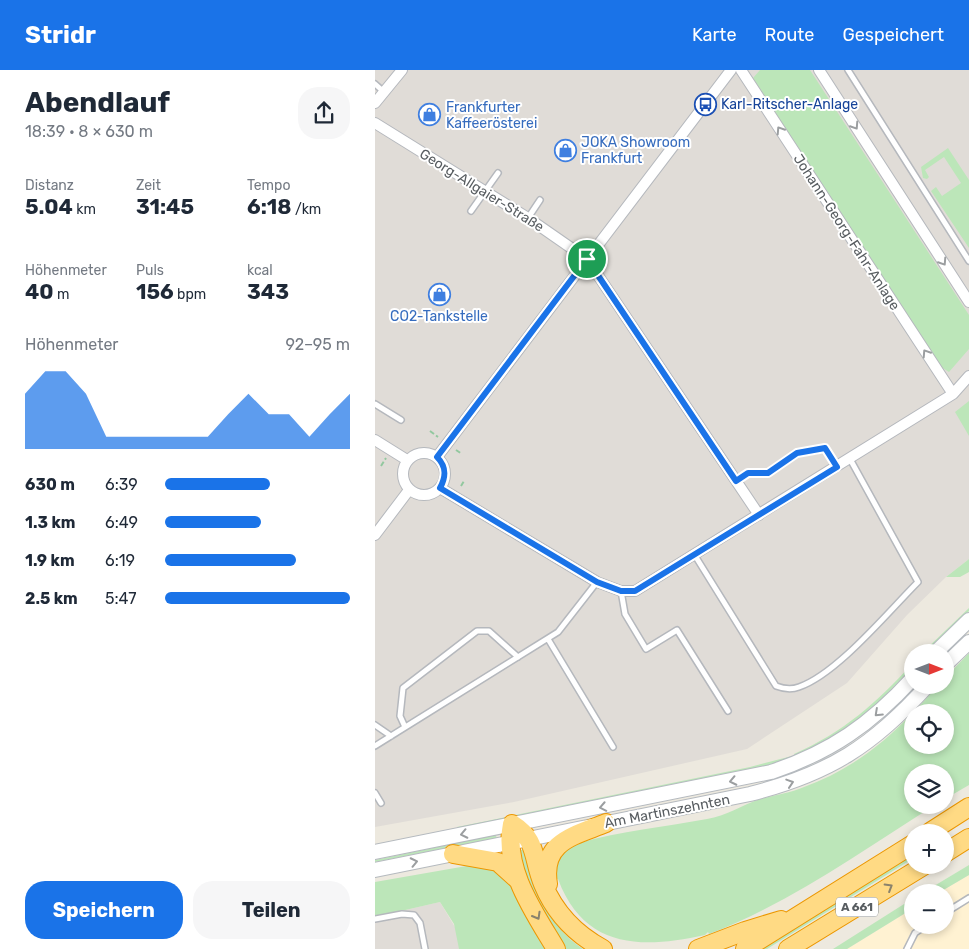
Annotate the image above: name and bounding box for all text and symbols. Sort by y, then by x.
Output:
text: Stridr [25,21,96,49]
text: Karte [692,24,736,46]
text: Route [764,24,814,46]
text: Gespeichert [842,24,944,46]
text: Abendlauf [25,86,170,119]
button: share [298,87,350,139]
bus stop icon: Karl-Ritscher-Anlage [693,92,717,116]
place label: Karl-Ritscher-Anlage [721,96,858,113]
place label: Frankfurter Kaffeerösterei [446,99,537,132]
shop icon: Frankfurter Kaffeerösterei [418,103,442,127]
one-way arrow [849,120,858,129]
text: 18:39 · 8 × 630 m [25,122,153,141]
one-way arrow [777,126,786,135]
place label: JOKA Showroom Frankfurt [581,134,690,167]
shop icon: JOKA Showroom Frankfurt [553,138,577,162]
street label: Georg-Allgaier-Straße [416,145,547,236]
street label: Johann-Georg-Fahr-Anlage [790,151,904,314]
text: Distanz [25,177,74,194]
text: Zeit [136,177,161,194]
text: Tempo [247,177,290,194]
text: 5.04 [25,194,73,219]
text: 31:45 [136,194,194,219]
text: 6:18 [247,194,291,219]
text: km [73,201,96,218]
text: /km [291,201,321,218]
pin [566,238,608,280]
icon: arrive [573,245,601,273]
one-way arrow [937,256,946,266]
text: Höhenmeter [25,262,107,279]
text: Puls [136,262,164,279]
text: kcal [247,262,273,279]
text: 40 [25,279,54,304]
text: 156 [136,279,174,304]
text: 343 [247,279,289,304]
shop icon: CO2-Tankstelle [427,282,451,306]
text: m [54,286,70,303]
text: bpm [174,286,206,303]
place label: CO2-Tankstelle [390,308,488,325]
text: Höhenmeter [25,335,118,354]
text: 92–95 m [285,335,350,354]
one-way arrow [923,350,933,359]
text: 630 m [25,475,75,494]
text: 6:39 [105,475,138,494]
text: 1.3 km [25,513,75,532]
text: 6:49 [105,513,138,532]
text: 1.9 km [25,551,75,570]
text: 6:19 [105,551,135,570]
text: 2.5 km [25,589,78,608]
text: 5:47 [105,589,136,608]
north arrow [904,644,954,694]
map controls [904,644,954,934]
button: locate [904,704,954,754]
one-way arrow [875,707,884,716]
button: layers [904,764,954,814]
one-way arrow [729,775,738,785]
one-way arrow [786,778,794,788]
street label: Am Martinszehnten [603,791,731,832]
one-way arrow [598,802,607,812]
button: + [904,824,954,874]
one-way arrow [459,828,468,839]
one-way arrow [410,857,419,868]
button: Speichern [25,881,183,939]
button: Teilen [193,881,350,939]
one-way arrow [884,884,893,893]
button: − [904,884,954,934]
road number: A 661 [836,898,878,916]
one-way arrow [530,911,540,920]

